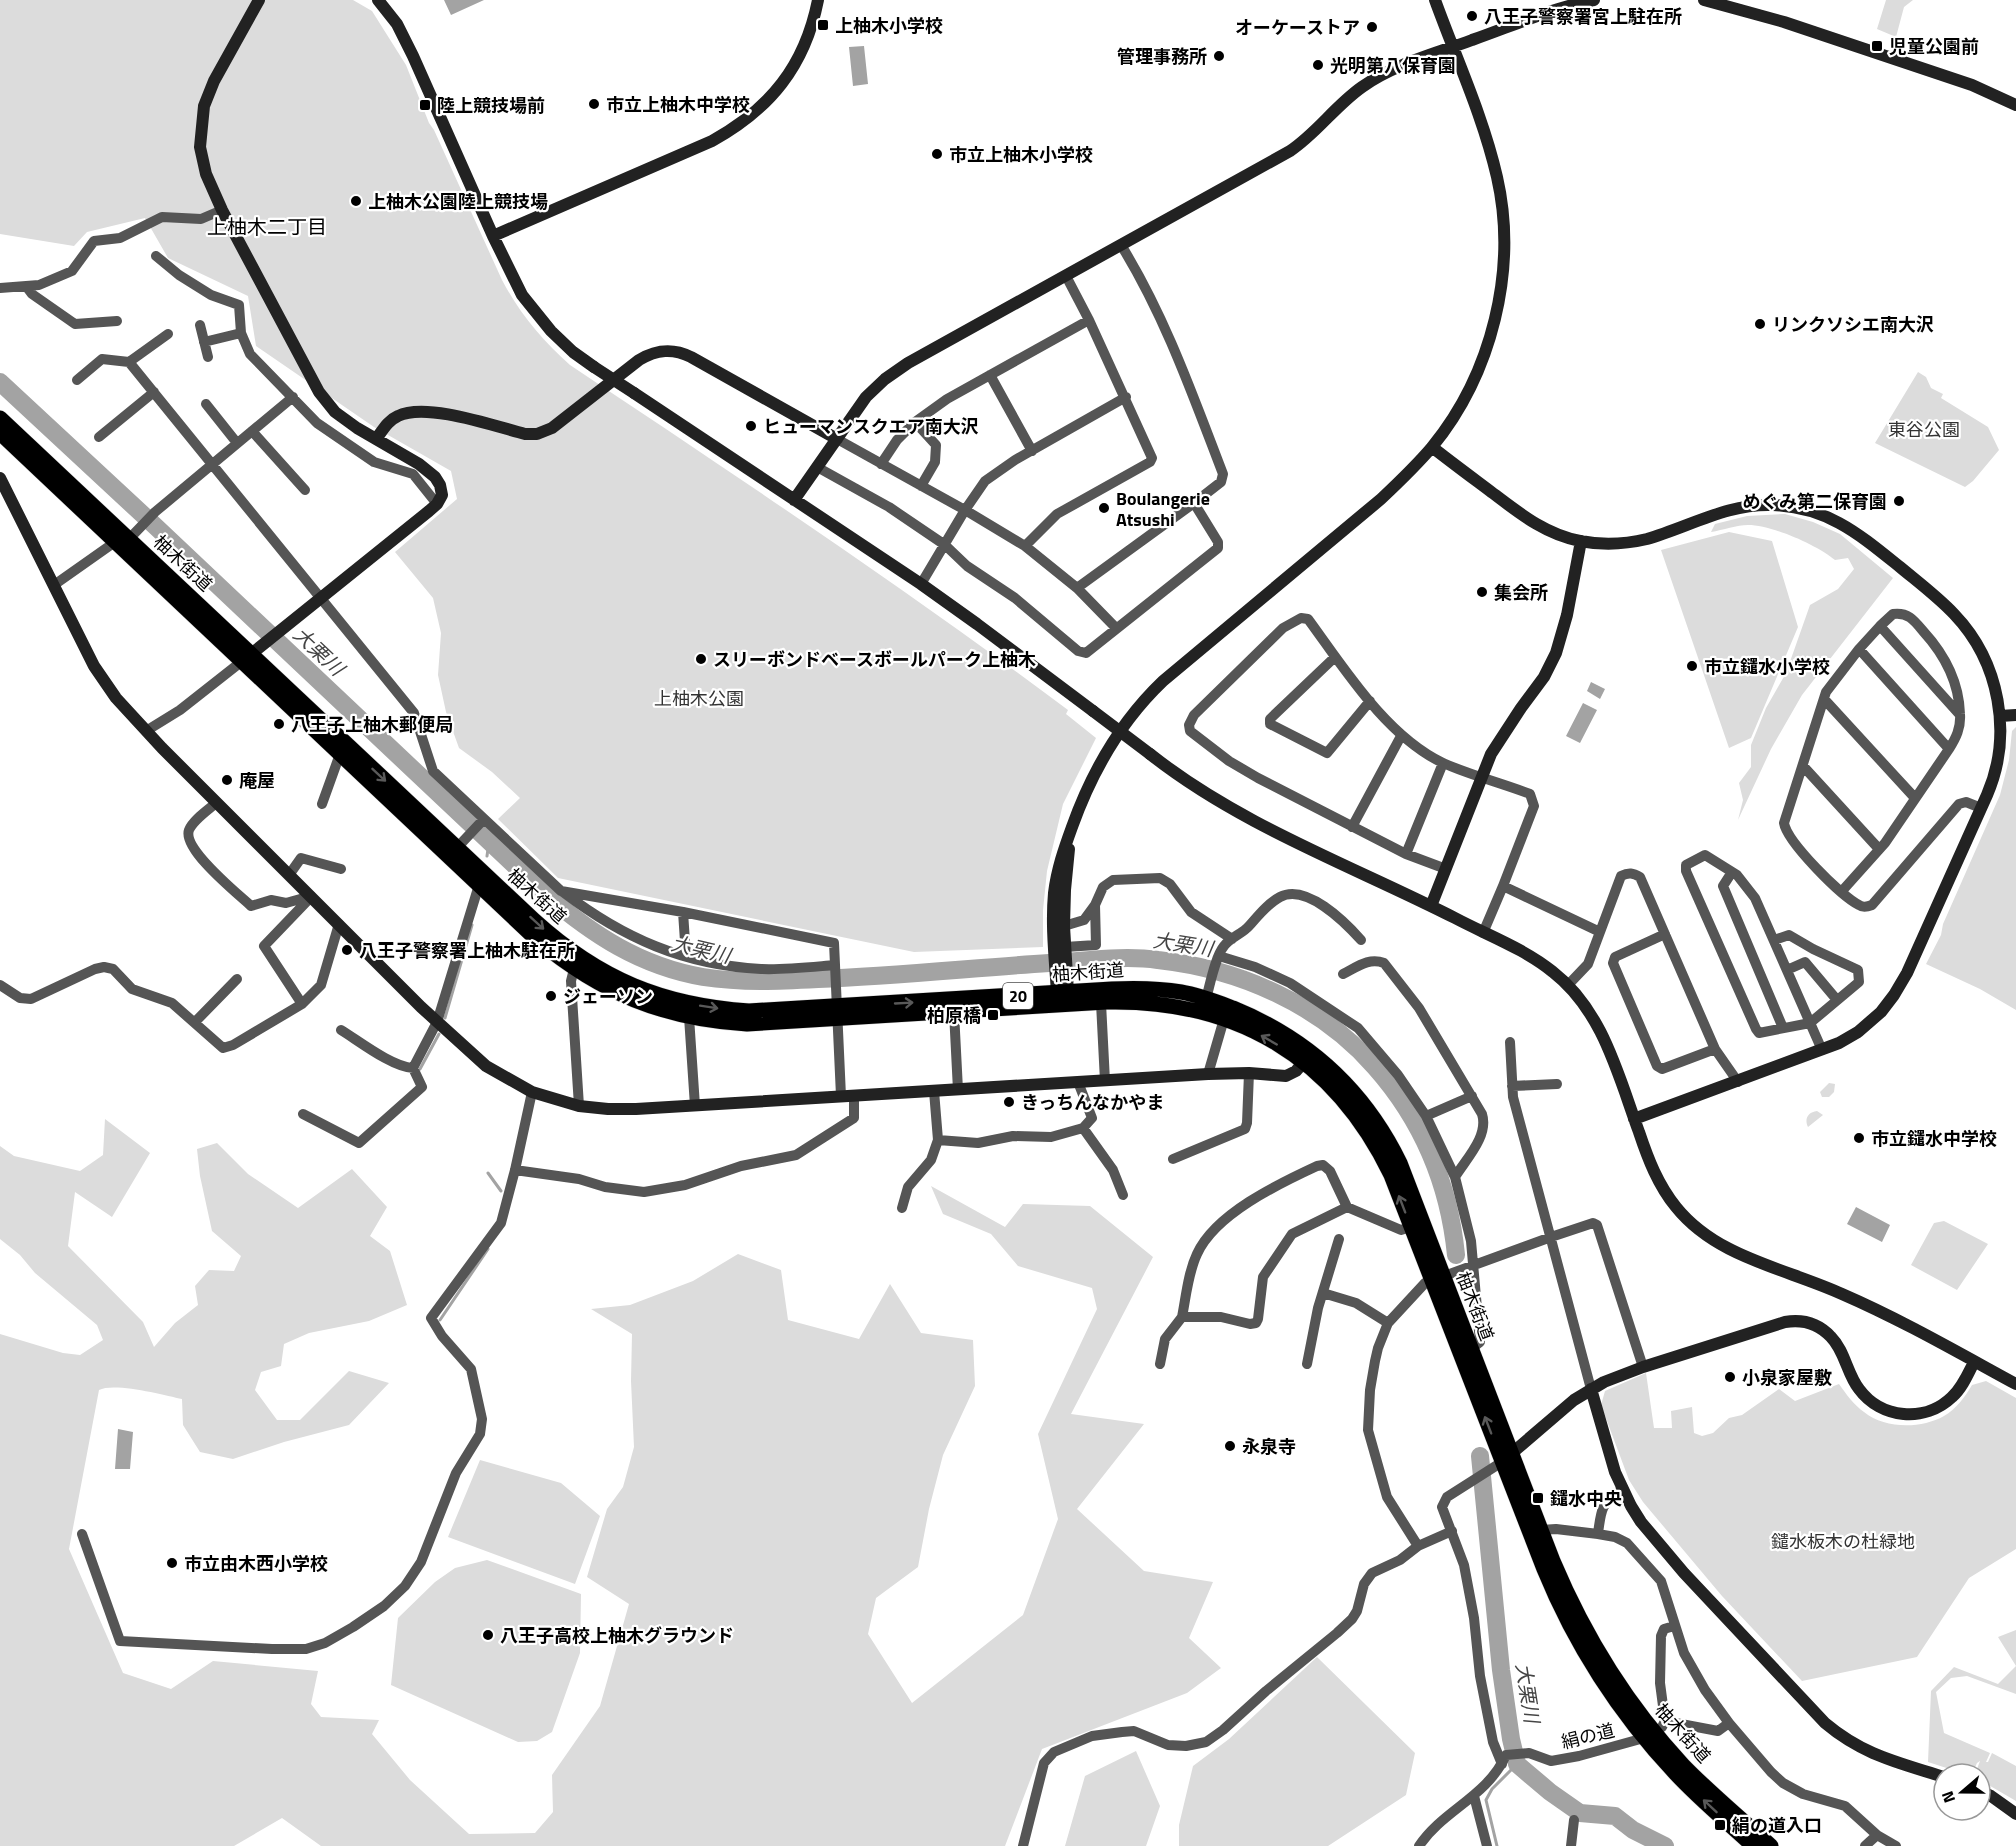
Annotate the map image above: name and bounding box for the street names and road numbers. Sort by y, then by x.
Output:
street label: 柚木街道 [147,529,219,597]
street label: 柚木街道 [501,862,573,930]
street label: 柚木街道 [1051,956,1125,988]
road number: 20 [1003,983,1033,1009]
street label: 柚木街道 [1449,1268,1501,1344]
street label: 柚木街道 [1649,1697,1717,1769]
street label: 絹の道 [1559,1716,1617,1756]

